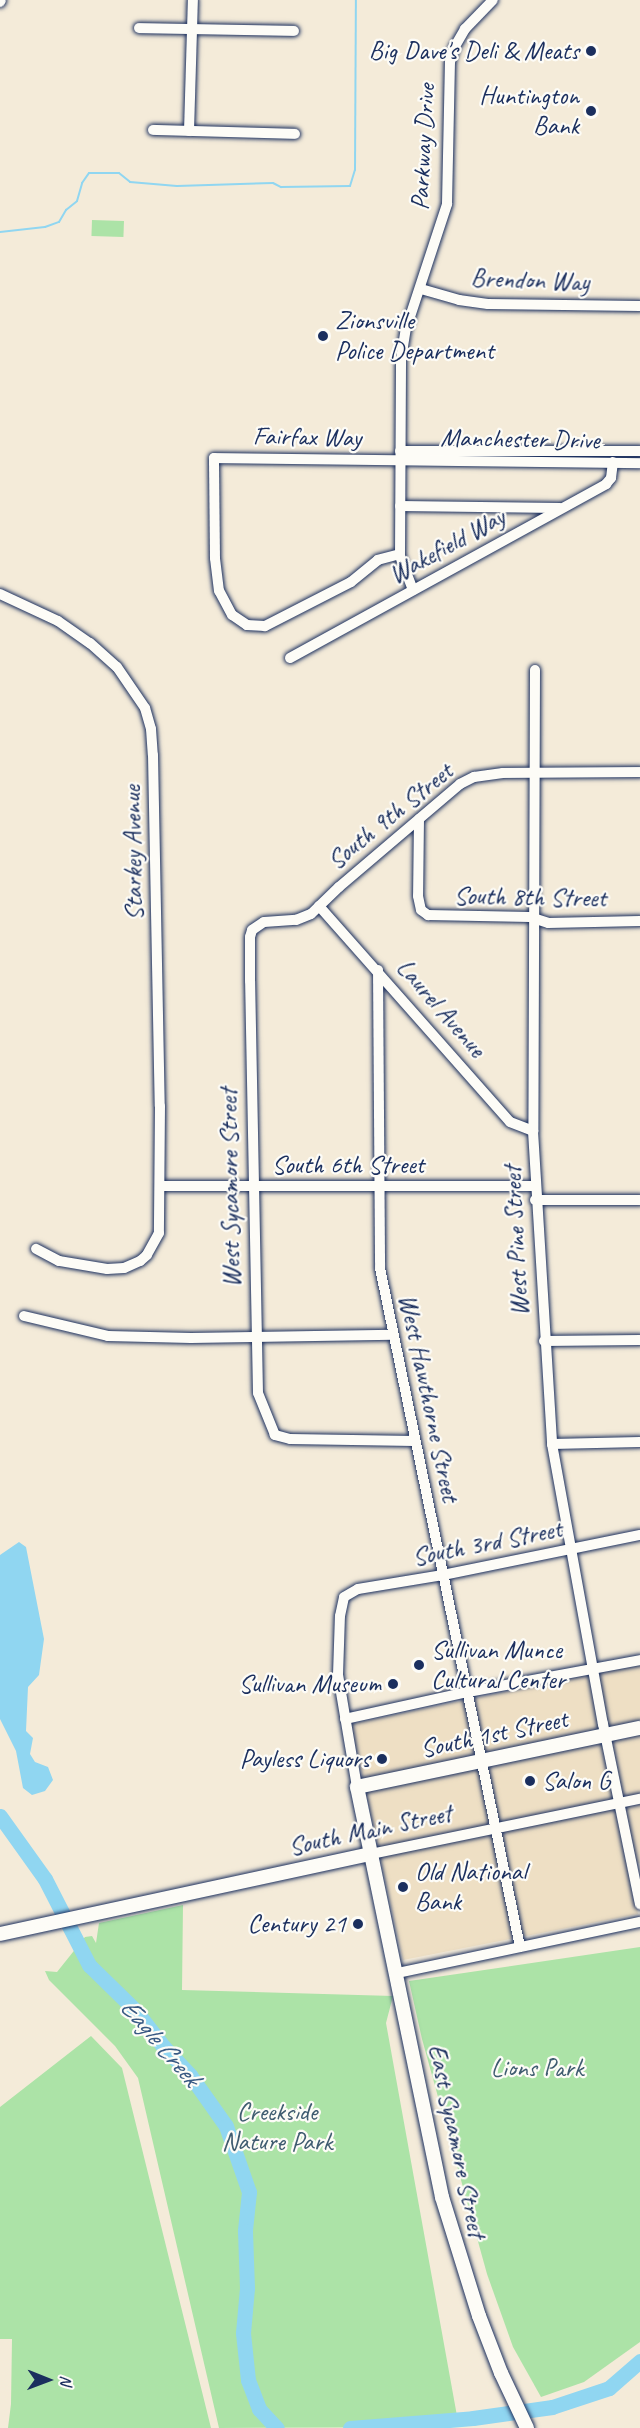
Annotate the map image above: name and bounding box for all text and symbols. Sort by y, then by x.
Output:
place label: Big Dave's Deli & Meats [368,35,579,67]
marker: Big Dave's Deli & Meats [584,44,598,58]
place label: Huntington Bank [479,80,579,142]
street label: Parkway Drive [404,83,442,211]
marker: Huntington Bank [584,104,598,118]
street label: Brendon Way [470,262,590,298]
place label: Zionsville Police Department [335,305,494,366]
marker: Zionsville Police Department [316,329,330,343]
street label: Fairfax Way [253,420,361,454]
street label: Manchester Drive [440,422,600,456]
street label: Wakefield Way [384,501,510,591]
street label: South 9th Street [321,756,459,876]
street label: Starkey Avenue [116,785,150,921]
street label: South 8th Street [453,880,607,914]
street label: Laurel Avenue [390,952,492,1064]
street label: West Sycamore Street [213,1089,247,1287]
street label: South 6th Street [272,1149,424,1181]
street label: West Pine Street [496,1165,536,1317]
street label: West Hawthorne Street [392,1291,466,1505]
street label: South 3rd Street [409,1513,565,1573]
place label: Sullivan Munce Cultural Center [431,1634,565,1696]
marker: Sullivan Munce Cultural Center [412,1658,426,1672]
place label: Sullivan Museum [237,1668,381,1700]
marker: Sullivan Museum [386,1677,400,1691]
street label: South 1st Street [417,1703,571,1765]
place label: Payless Liquors [239,1743,370,1775]
marker: Payless Liquors [375,1752,389,1766]
place label: Salon G [542,1765,610,1797]
marker: Salon G [523,1774,537,1788]
street label: South Main Street [285,1797,455,1863]
place label: Old National Bank [415,1856,526,1918]
marker: Old National Bank [396,1880,410,1894]
place label: Century 21 [247,1908,346,1940]
marker: Century 21 [351,1917,365,1931]
water label: Eagle Creek [113,1992,207,2092]
street label: East Sycamore Street [421,2042,493,2240]
park label: Lions Park [490,2052,584,2084]
park label: Creekside Nature Park [222,2096,332,2158]
north arrow [18,2350,78,2410]
text: N [56,2375,76,2385]

